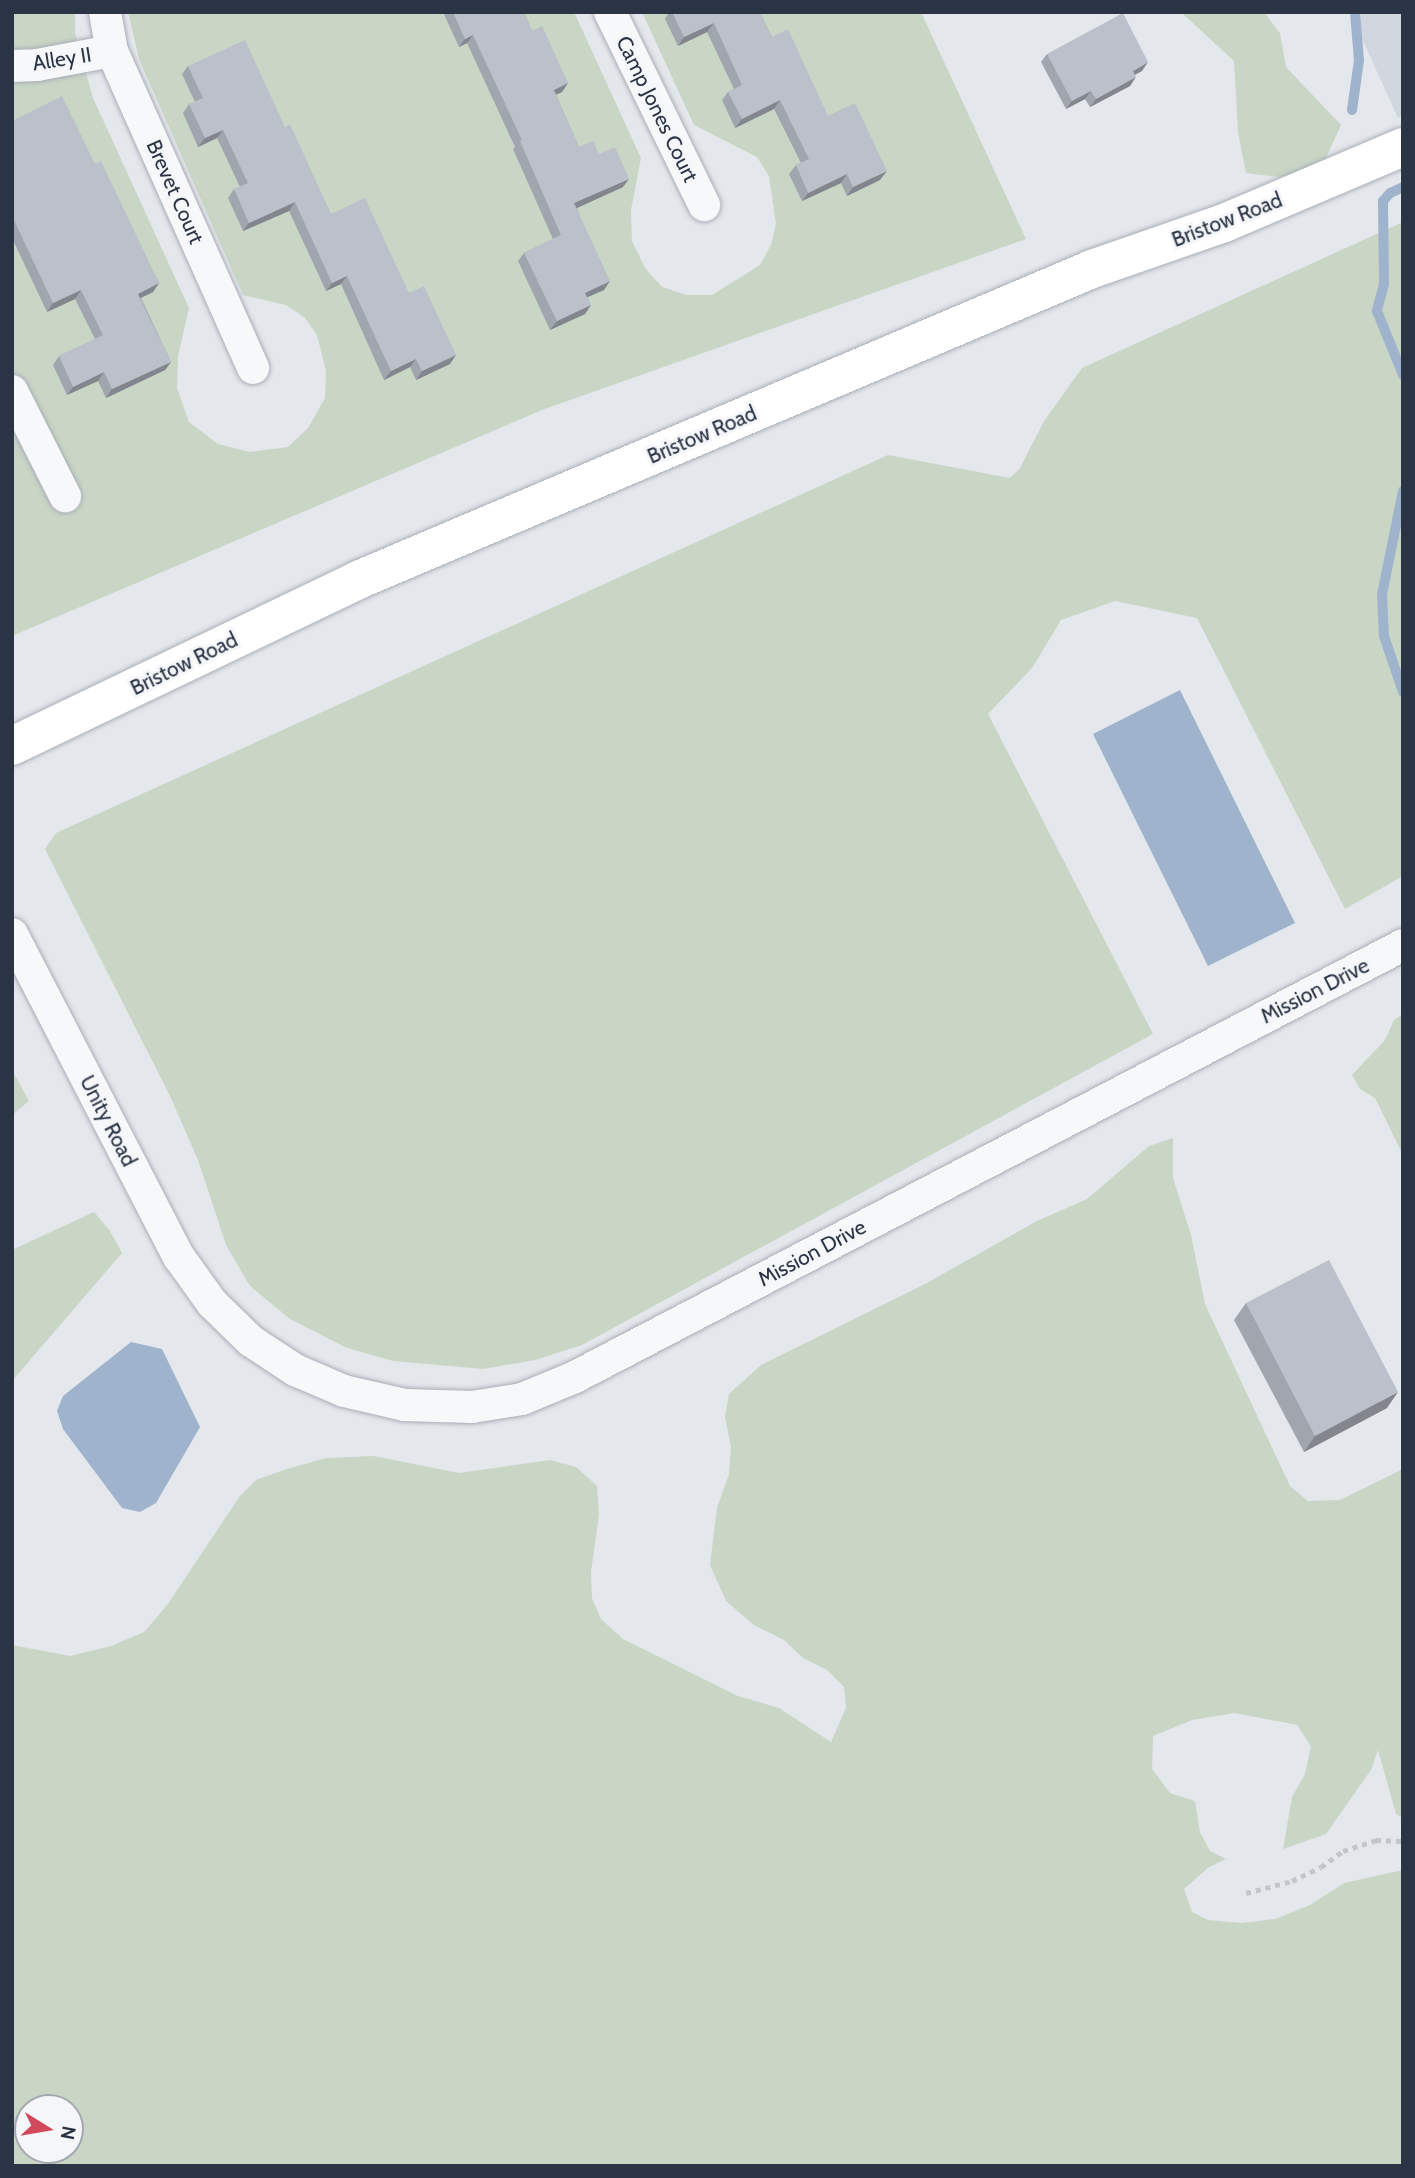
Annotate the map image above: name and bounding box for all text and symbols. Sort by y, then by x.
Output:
street label: Camp Jones Court [611,32,703,186]
street label: Alley II [31,42,93,76]
street label: Brevet Court [141,136,209,248]
street label: Bristow Road [1168,187,1286,253]
street label: Bristow Road [644,401,760,469]
street label: Bristow Road [126,627,242,701]
street label: Mission Drive [1257,953,1373,1029]
street label: Unity Road [74,1071,142,1171]
street label: Mission Drive [754,1214,870,1292]
north arrow [14,2094,84,2164]
text: N [56,2124,81,2142]

